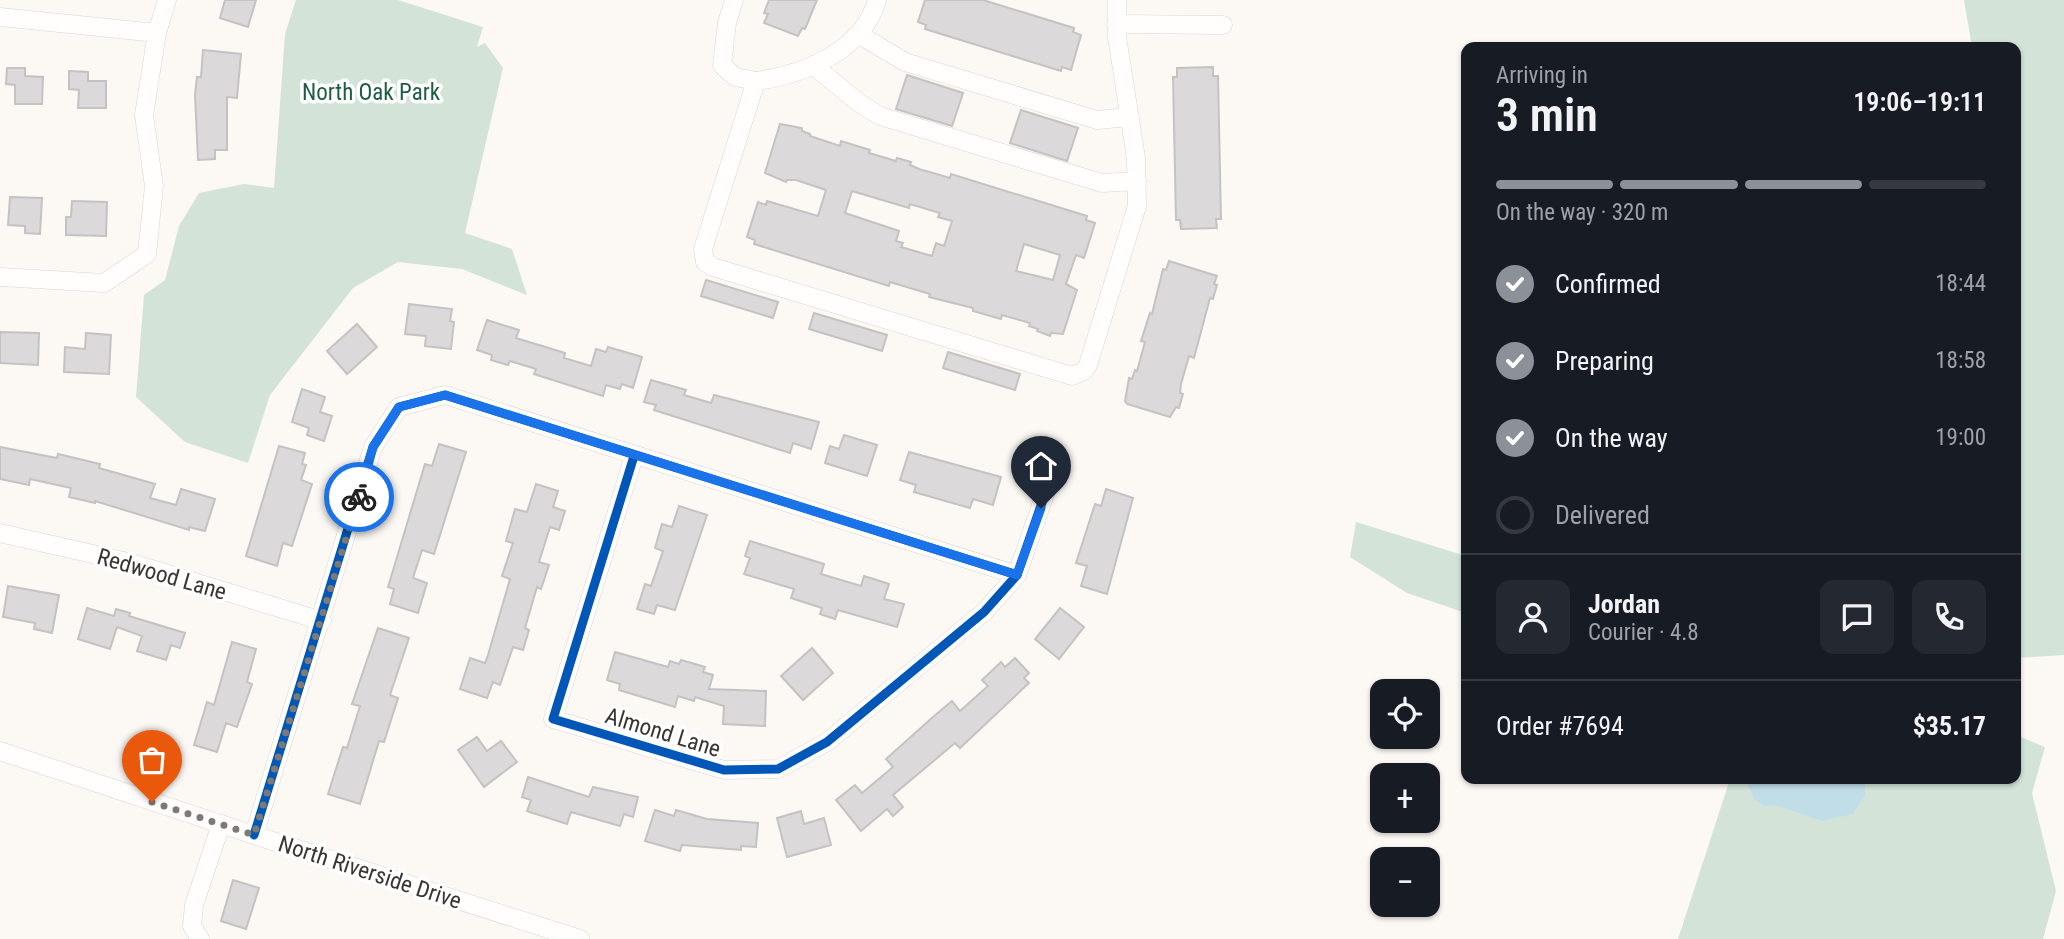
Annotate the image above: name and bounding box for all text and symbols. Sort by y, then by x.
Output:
text: Arriving in [1496,62,1588,89]
park label: North Oak Park [302,79,441,106]
text: 19:06–19:11 [1853,87,1986,117]
text: 3 min [1496,88,1598,142]
text: On the way · 320 m [1496,199,1668,226]
icon: check [1496,265,1534,303]
text: Confirmed [1555,269,1661,299]
text: 18:44 [1935,270,1986,297]
icon: check [1496,342,1534,380]
text: Preparing [1555,346,1654,376]
text: 18:58 [1935,347,1986,374]
icon: check [1496,419,1534,457]
text: On the way [1555,423,1668,453]
text: 19:00 [1935,424,1986,451]
pin [1011,436,1071,508]
icon: home [1022,447,1060,485]
courier [324,462,394,532]
icon: bike [340,478,378,516]
text: Delivered [1555,500,1650,530]
street label: Redwood Lane [94,543,230,606]
button: person [1496,580,1570,654]
button: chat [1820,580,1894,654]
button: phone [1912,580,1986,654]
text: Jordan [1588,589,1660,619]
text: Courier · 4.8 [1588,619,1699,646]
map controls [1370,679,1440,917]
button: locate [1370,679,1440,749]
street label: Almond Lane [602,702,724,763]
text: Order #7694 [1496,711,1624,741]
text: $35.17 [1913,711,1986,741]
pin [122,730,182,802]
icon: bag [133,741,171,779]
button: + [1370,763,1440,833]
street label: North Riverside Drive [275,830,465,915]
button: − [1370,847,1440,917]

